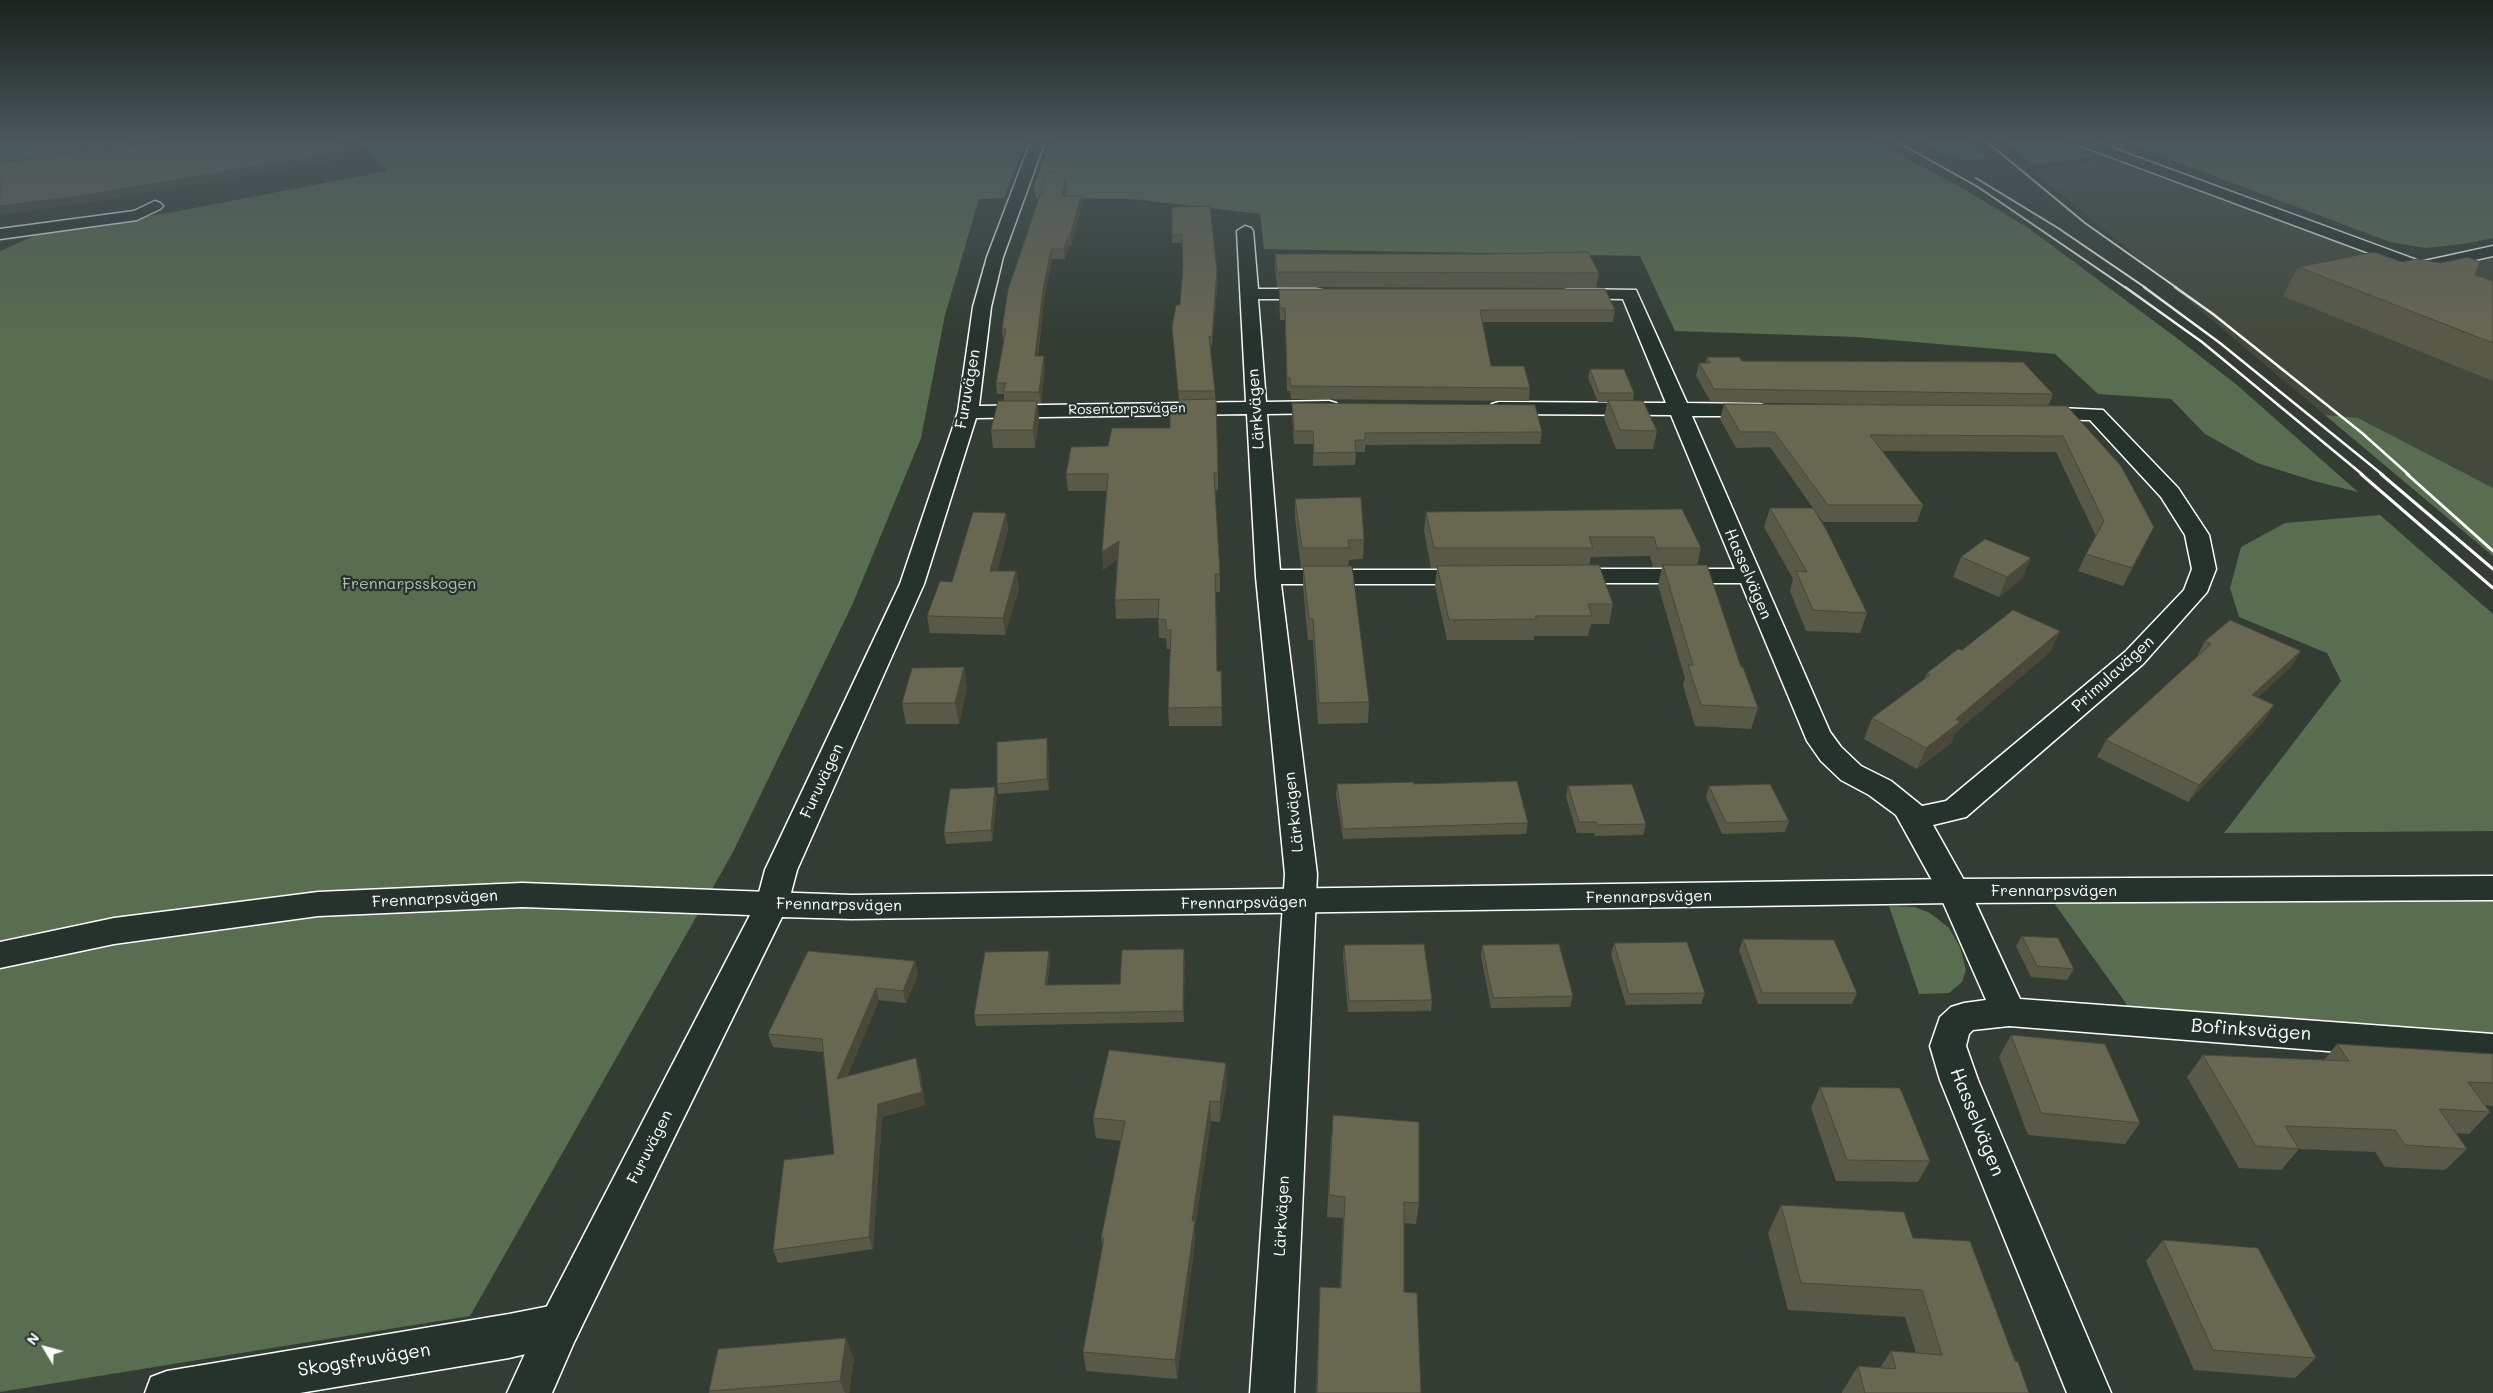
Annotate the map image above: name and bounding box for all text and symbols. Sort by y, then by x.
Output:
street label: Furuvägen [952,348,984,430]
street label: Lärkvägen [1244,368,1268,450]
street label: Rosentorpsvägen [1068,400,1186,418]
street label: Hasselvägen [1720,526,1776,622]
park label: Frennarpsskogen [342,574,476,594]
street label: Primulavägen [2068,632,2158,716]
street label: Furuvägen [796,741,848,821]
street label: Lärkvägen [1280,771,1308,853]
street label: Frennarpsvägen [1991,881,2117,901]
street label: Frennarpsvägen [372,886,498,912]
street label: Frennarpsvägen [1586,886,1712,908]
street label: Frennarpsvägen [1181,892,1307,914]
street label: Frennarpsvägen [776,894,902,916]
street label: Bofinksvägen [2190,1014,2312,1046]
street label: Hasselvägen [1945,1065,2009,1179]
street label: Furuvägen [623,1107,677,1187]
street label: Lärkvägen [1270,1175,1294,1257]
north arrow [20,1323,70,1373]
text: N [22,1329,43,1349]
street label: Skogsfruvägen [296,1338,432,1382]

